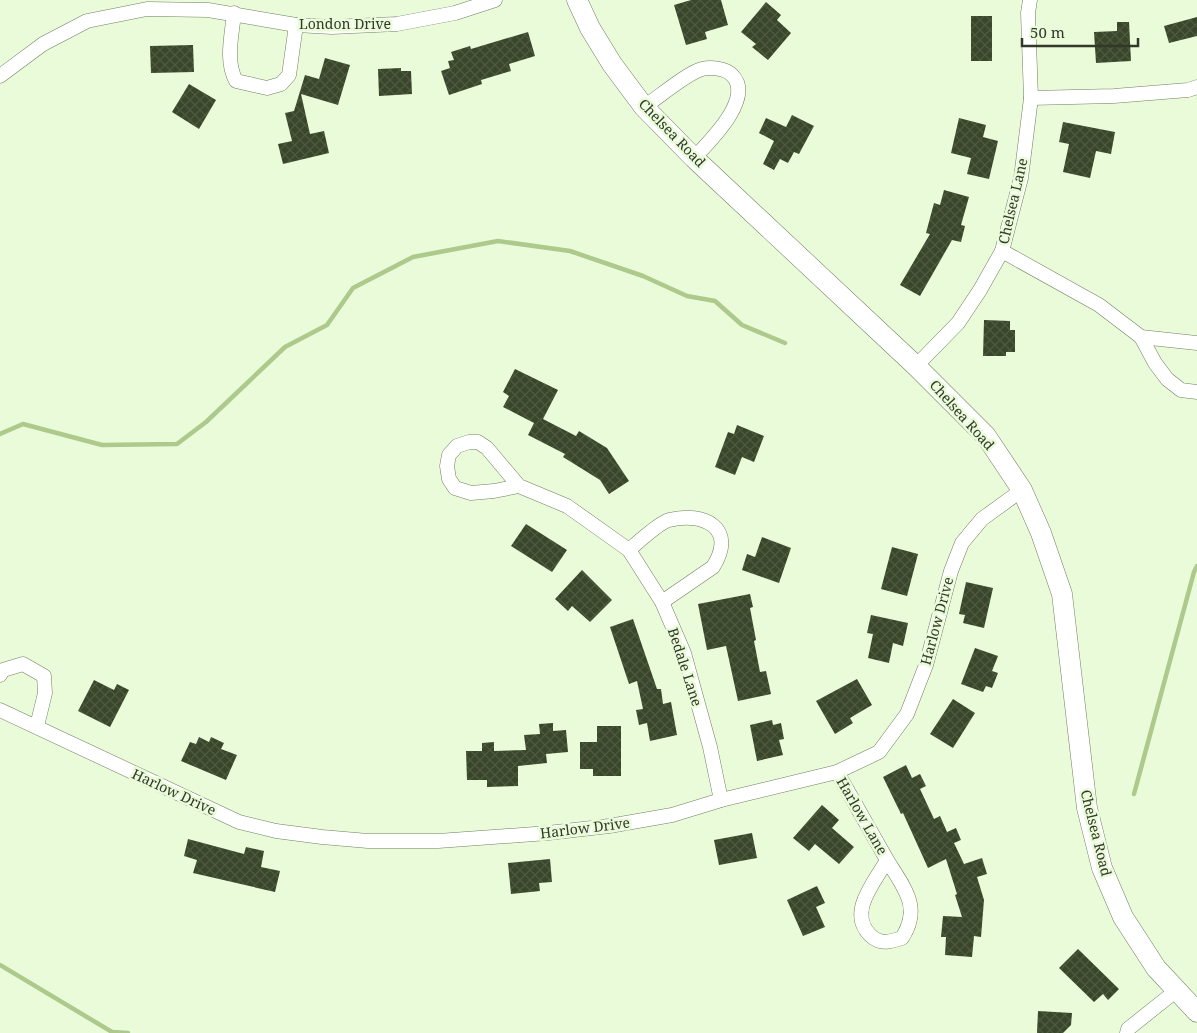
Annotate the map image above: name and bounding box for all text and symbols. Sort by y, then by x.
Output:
street label: London Drive [299,14,391,33]
scale bar [1022,15,1138,47]
text: 50 m [1030,22,1065,42]
street label: Chelsea Road [635,94,710,171]
street label: Chelsea Lane [993,156,1032,246]
street label: Chelsea Road [926,375,999,454]
street label: Harlow Drive [916,575,957,667]
street label: Bedale Lane [664,625,707,709]
street label: Harlow Drive [129,764,219,819]
street label: Harlow Lane [832,773,892,858]
street label: Chelsea Road [1077,788,1116,878]
street label: Harlow Drive [539,813,631,842]

